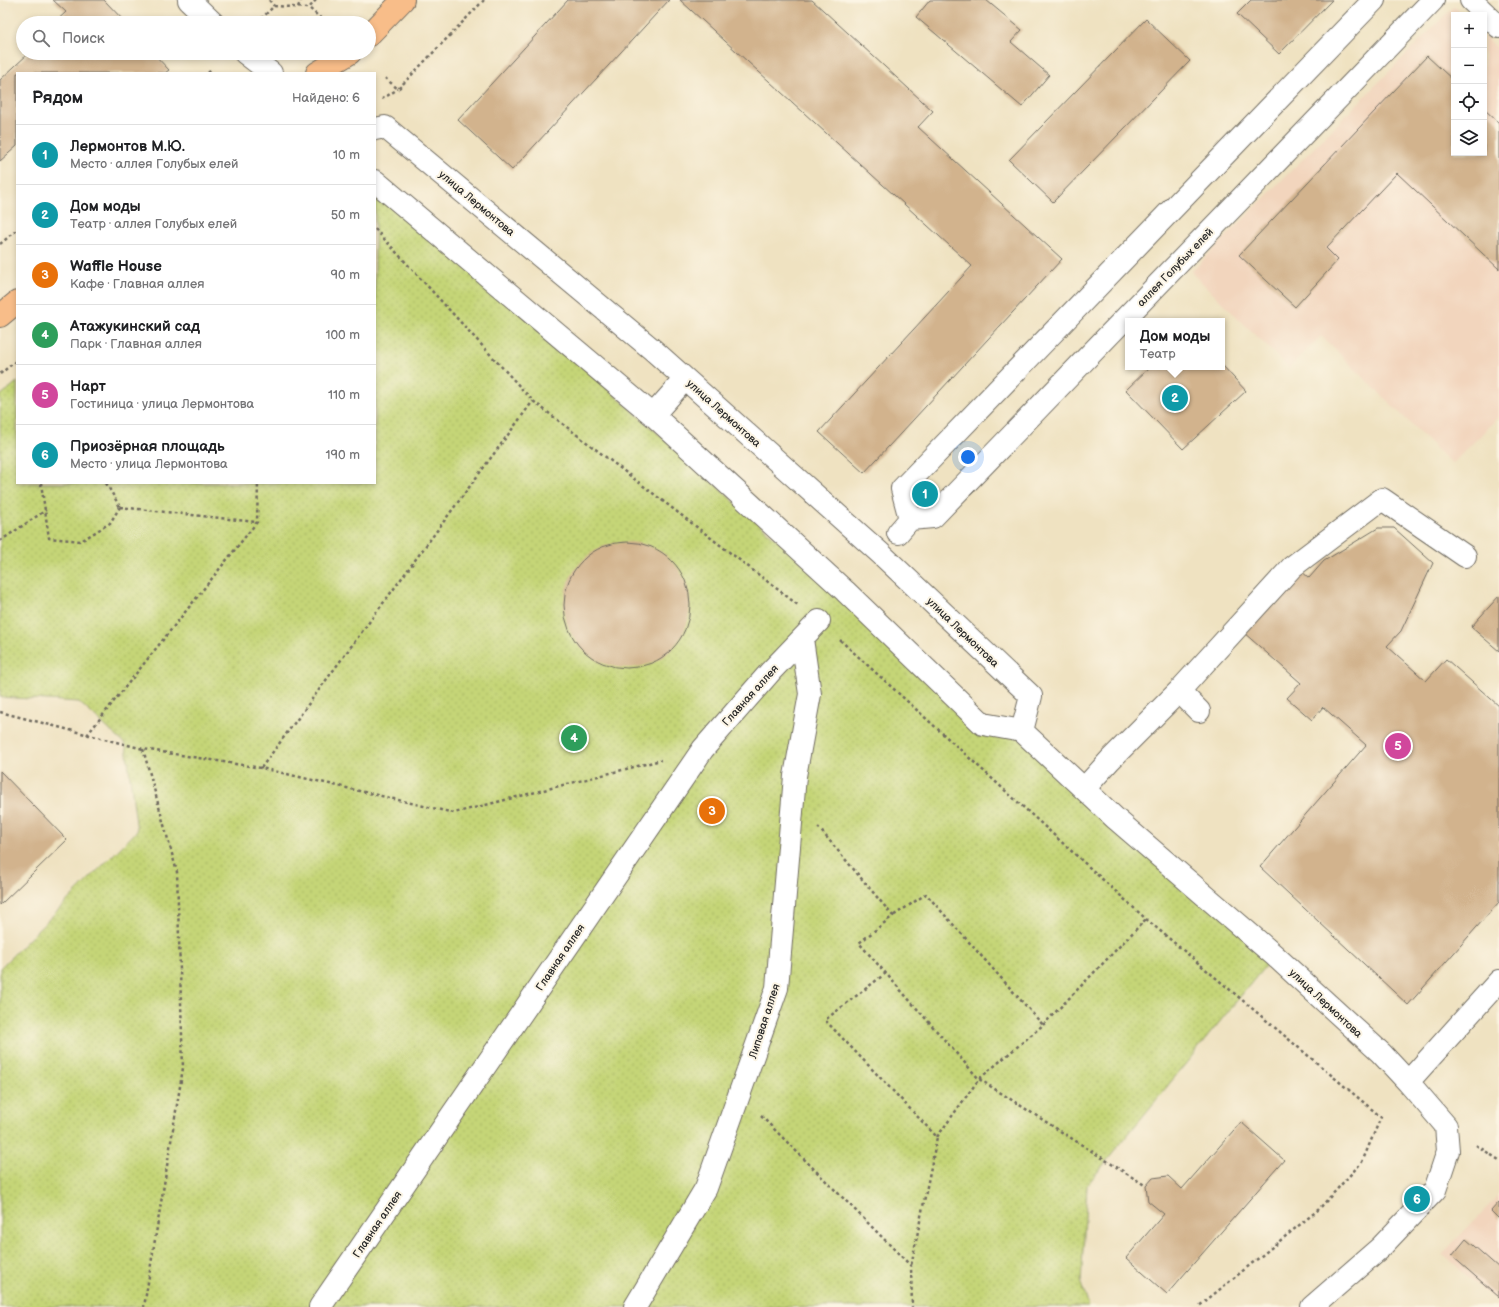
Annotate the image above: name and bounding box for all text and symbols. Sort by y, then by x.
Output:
map controls [1451,12,1487,156]
button: + [1451,12,1487,48]
search box [16,16,376,60]
icon: search [30,27,52,49]
text: Поиск [62,29,105,48]
button: − [1451,48,1487,84]
button: locate [1451,84,1487,120]
text: Рядом [32,88,83,108]
text: Найдено: 6 [292,90,360,106]
button: layers [1451,120,1487,156]
text: Лермонтов М.Ю. [70,137,185,156]
text: 1 [42,147,48,163]
text: 10 m [333,147,360,163]
text: Место · аллея Голубых елей [70,156,238,172]
street label: улица Лермонтова [436,168,518,239]
text: Дом моды [70,197,141,216]
text: 2 [41,207,49,223]
text: 50 m [331,207,360,223]
text: Театр · аллея Голубых елей [70,216,237,232]
street label: аллея Голубых елей [1135,225,1216,309]
text: Waffle House [70,257,162,276]
text: 3 [41,267,49,283]
text: 90 m [331,267,360,283]
text: Кафе · Главная аллея [70,276,204,292]
text: Атажукинский сад [70,317,200,336]
popup [1125,318,1225,370]
text: 4 [41,327,49,343]
text: 100 m [325,327,360,343]
text: Дом моды [1140,327,1210,346]
text: Парк · Главная аллея [70,336,202,352]
text: Театр [1140,346,1175,362]
text: Нарт [70,377,106,396]
street label: улица Лермонтова [684,377,764,450]
pin: 2 [1162,383,1188,413]
text: 5 [41,387,49,403]
text: 110 m [328,387,360,403]
text: Гостиница · улица Лермонтова [70,396,254,412]
text: Приозёрная площадь [70,437,225,456]
text: 6 [41,447,49,463]
text: 190 m [326,447,360,463]
your location [958,447,978,467]
text: Место · улица Лермонтова [70,456,228,472]
pin: 1 [912,479,938,509]
street label: улица Лермонтова [924,595,1002,670]
street label: Главная аллея [720,662,781,729]
pin: 4 [561,723,587,753]
pin: 5 [1385,731,1411,761]
pin: 3 [699,796,725,826]
street label: Главная аллея [533,921,588,993]
street label: улица Лермонтова [1287,966,1365,1041]
street label: Липовая аллея [746,982,783,1061]
pin: 6 [1404,1184,1430,1214]
street label: Главная аллея [350,1188,405,1260]

